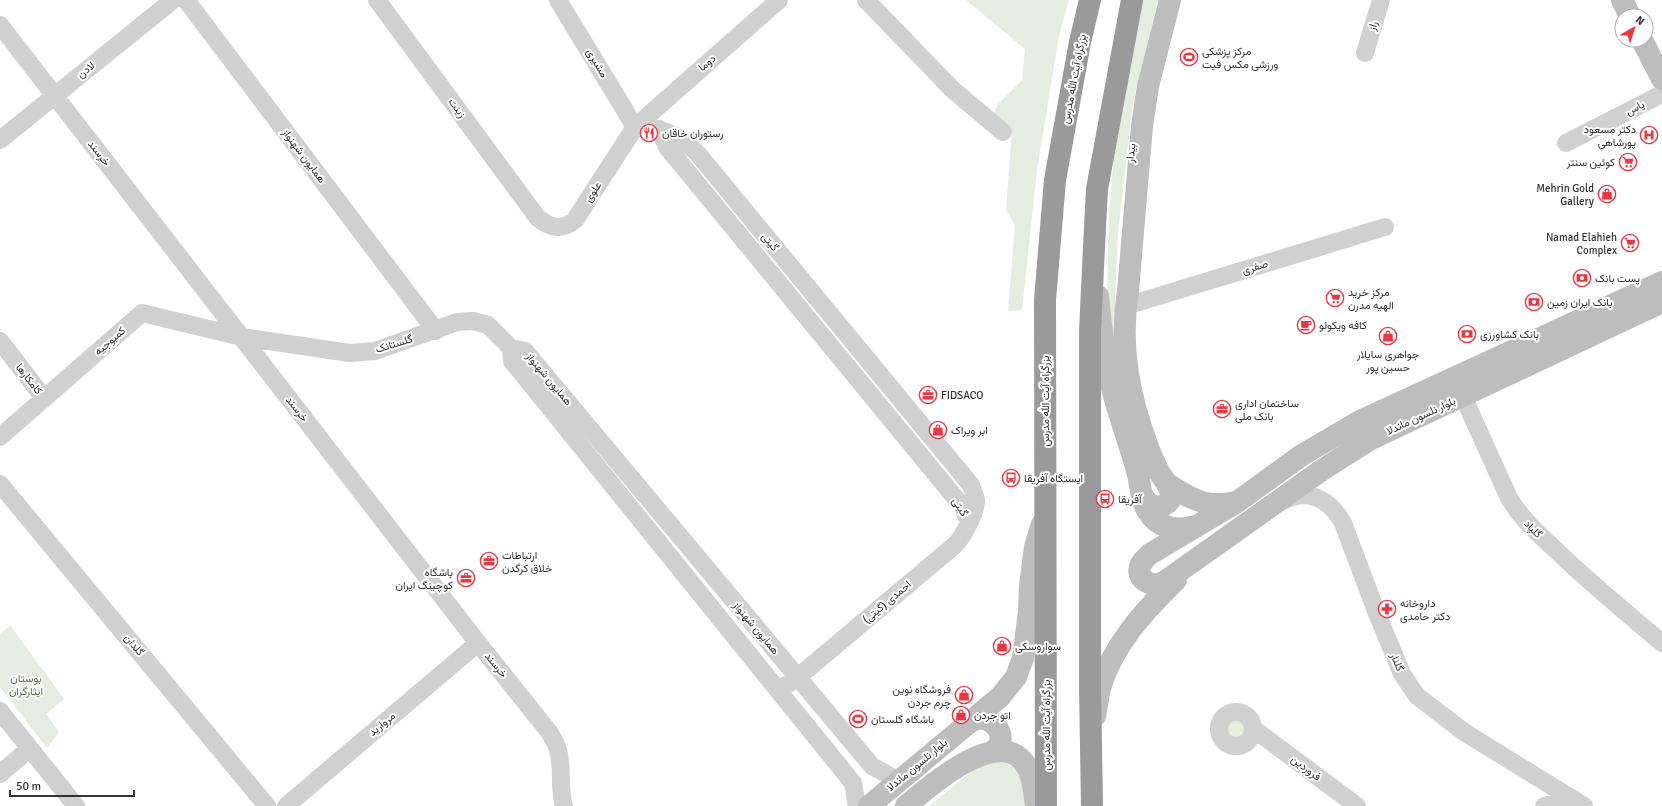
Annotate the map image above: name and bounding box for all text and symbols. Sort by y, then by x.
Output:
north arrow [1614,8,1654,48]
text: N [1633,13,1647,28]
street label: راز [1365,20,1381,33]
street label: بزرگراه آیت الله مدرس [1059,33,1089,125]
place label: مرکز پزشکی ورزشی مکس فیت [1202,45,1278,71]
street label: مشیری [583,46,611,80]
sports icon: مرکز پزشکی ورزشی مکس فیت [1179,47,1199,67]
street label: دوما [696,52,718,74]
street label: لادن [75,59,97,81]
street label: زینت [446,96,469,121]
street label: یاس [1623,98,1647,118]
restaurant icon: رستوران خاقان [639,123,659,143]
place label: دکتر مسعود پورشاهی [1584,123,1636,150]
street label: همایون شهنواز [279,125,329,186]
hospital icon: دکتر مسعود پورشاهی [1639,125,1659,145]
place label: رستوران خاقان [662,127,724,140]
street label: خرسند [85,138,113,168]
street label: بیدار [1123,143,1138,164]
supermarket icon: کوئین سنتر [1618,152,1638,172]
place label: کوئین سنتر [1566,156,1615,169]
street label: علوی [582,179,605,205]
place label: Mehrin Gold Gallery [1536,182,1595,208]
shop icon: Mehrin Gold Gallery [1597,184,1617,204]
street label: گیتی [759,230,781,254]
place label: Namad Elahieh Complex [1546,231,1617,257]
supermarket icon: Namad Elahieh Complex [1620,233,1640,253]
street label: صفری [1240,257,1270,277]
bank icon: پست بانک [1572,268,1592,288]
place label: پست بانک [1595,272,1640,286]
place label: مرکز خرید الهیه مدرن [1348,286,1394,312]
supermarket icon: مرکز خرید الهیه مدرن [1325,288,1345,308]
bank icon: بانک ایران زمین [1524,292,1544,312]
place label: بانک ایران زمین [1547,296,1612,309]
cafe icon: کافه ویکولو [1296,315,1316,335]
place label: کافه ویکولو [1319,319,1367,332]
street label: کمبوجیه [92,324,128,358]
bank icon: بانک کشاورزی [1457,324,1477,344]
shop icon: جواهری سایلار حسین پور [1378,326,1398,346]
place label: بانک کشاورزی [1480,328,1539,341]
street label: گلستانک [374,332,414,356]
place label: جواهری سایلار حسین پور [1356,348,1419,375]
street label: همایون شهنواز [523,349,575,408]
street label: بزرگراه آیت الله مدرس [1039,355,1052,447]
street label: کامکارها [13,361,45,397]
office icon: FIDSACO [918,385,938,405]
place label: FIDSACO [941,389,984,402]
street label: خرسند [283,394,311,424]
street label: بلوار نلسون ماندلا [1384,394,1458,438]
place label: ساختمان اداری بانک ملی [1235,397,1299,423]
office icon: ساختمان اداری بانک ملی [1212,399,1232,419]
shop icon: ابر ویراک [928,420,948,440]
place label: ابر ویراک [951,424,988,437]
bus stop icon: ایستگاه آفریقا [1001,468,1021,488]
place label: ایستگاه آفریقا [1024,472,1083,485]
bus stop icon: آفریقا [1095,489,1115,509]
place label: آفریقا [1118,493,1143,506]
street label: گیتی [949,495,971,519]
street label: گلپاد [1520,517,1545,542]
place label: ارتباطات خلاق کرگدن [502,549,552,575]
office icon: ارتباطات خلاق کرگدن [479,551,499,571]
place label: باشگاه کوچینگ ایران [396,566,453,593]
office icon: باشگاه کوچینگ ایران [456,568,476,588]
street label: احمدی (گیتی) [860,578,914,626]
place label: داروخانه دکتر حامدی [1400,597,1450,623]
street label: همایون شهنواز [730,598,782,657]
pharmacy icon: داروخانه دکتر حامدی [1377,599,1397,619]
street label: گلدان [121,632,147,659]
shop icon: سواروسکی [992,636,1012,656]
place label: سواروسکی [1015,640,1061,653]
street label: خرسند [482,650,510,680]
street label: گلنار [1387,650,1407,673]
park label: بوستان ایثارگران [9,672,43,698]
street label: بزرگراه آیت الله مدرس [1040,679,1053,771]
place label: فروشگاه نوین چرم جردن [893,683,951,710]
shop icon: فروشگاه نوین چرم جردن [954,685,974,705]
shop icon: اتو جردن [951,705,971,725]
street label: مروارید [366,709,398,739]
sports icon: باشگاه گلستان [848,709,868,729]
place label: اتو جردن [974,709,1011,722]
place label: باشگاه گلستان [871,713,934,726]
street label: بلوار نلسون ماندلا [884,736,950,794]
street label: فروردین [1289,753,1323,783]
scale bar [10,772,134,798]
text: 50 m [16,779,41,794]

